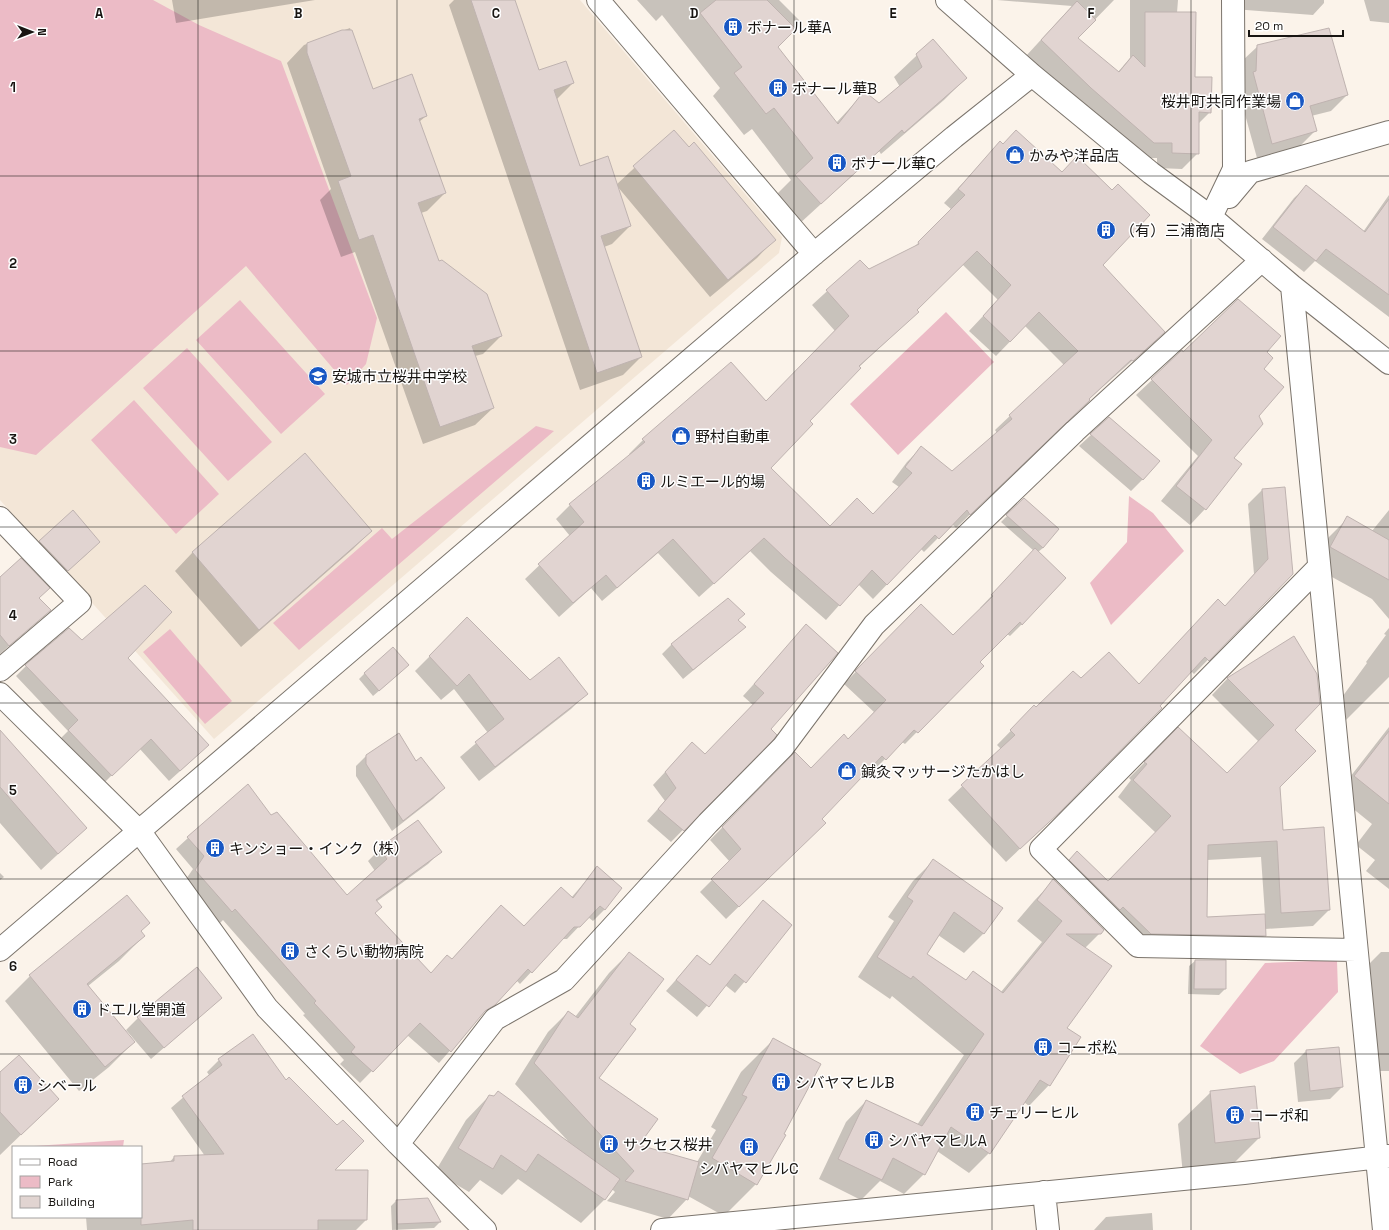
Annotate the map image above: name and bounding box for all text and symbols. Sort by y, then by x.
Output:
text: A [95,5,104,22]
text: B [294,5,303,22]
text: C [492,5,500,22]
text: D [690,5,699,22]
text: E [889,5,897,22]
text: F [1088,5,1095,22]
north arrow [12,12,52,52]
scale bar [1249,12,1343,38]
building icon: ボナール華A [722,16,744,38]
place label: ボナール華A [747,18,832,37]
text: 20 m [1255,18,1283,34]
text: N [35,28,49,36]
building icon: ボナール華B [767,77,789,99]
text: 1 [10,79,16,96]
place label: ボナール華B [792,79,877,98]
shop icon: 桜井町共同作業場 [1284,90,1306,112]
place label: 桜井町共同作業場 [1161,92,1281,111]
shop icon: かみや洋品店 [1004,144,1026,166]
place label: かみや洋品店 [1029,146,1119,165]
building icon: ボナール華C [826,152,848,174]
place label: ボナール華C [851,154,936,173]
building icon: （有）三浦商店 [1095,219,1117,241]
place label: （有）三浦商店 [1120,221,1225,240]
text: 2 [9,255,17,272]
school or university icon: 安城市立桜井中学校 [307,365,329,387]
place label: 安城市立桜井中学校 [332,367,467,386]
shop icon: 野村自動車 [670,425,692,447]
place label: 野村自動車 [695,427,770,446]
text: 3 [9,431,17,448]
building icon: ルミエール的場 [635,470,657,492]
place label: ルミエール的場 [660,472,765,491]
text: 4 [9,607,17,624]
shop icon: 鍼灸マッサージたかはし [836,760,858,782]
place label: 鍼灸マッサージたかはし [861,762,1025,781]
text: 5 [9,782,17,799]
building icon: キンショー・インク（株） [204,837,226,859]
place label: キンショー・インク（株） [229,839,409,858]
building icon: さくらい動物病院 [279,940,301,962]
place label: さくらい動物病院 [304,942,424,961]
text: 6 [9,958,17,975]
building icon: ドエル堂開道 [71,998,93,1020]
place label: ドエル堂開道 [96,1000,186,1019]
building icon: コーポ松 [1032,1036,1054,1058]
place label: コーポ松 [1057,1038,1117,1057]
building icon: シバヤマヒルB [770,1071,792,1093]
place label: シバヤマヒルB [795,1073,895,1092]
building icon: シベール [12,1074,34,1096]
place label: シベール [37,1076,97,1095]
building icon: チェリーヒル [964,1101,986,1123]
place label: チェリーヒル [989,1103,1079,1122]
building icon: コーポ和 [1224,1104,1246,1126]
place label: コーポ和 [1249,1106,1309,1125]
building icon: シバヤマヒルA [863,1129,885,1151]
place label: シバヤマヒルA [888,1131,988,1150]
building icon: サクセス桜井 [598,1133,620,1155]
place label: サクセス桜井 [623,1135,713,1154]
building icon: シバヤマヒルC [738,1136,760,1158]
legend [12,1146,142,1218]
text: Road [48,1154,77,1170]
place label: シバヤマヒルC [699,1159,799,1178]
text: Park [48,1174,73,1190]
text: Building [48,1194,95,1210]

